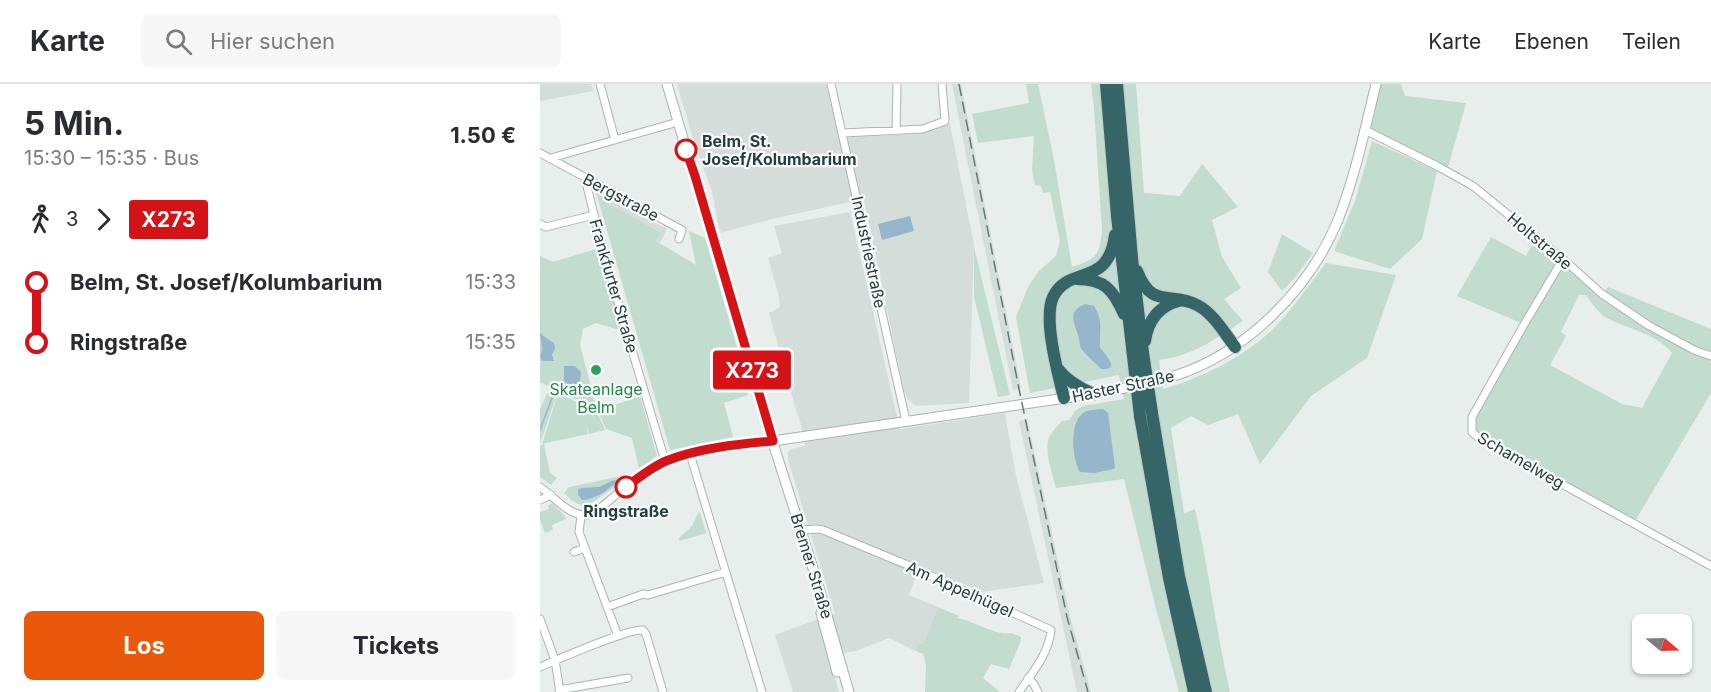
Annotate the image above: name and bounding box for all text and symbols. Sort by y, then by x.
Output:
search box [141,14,561,68]
text: Karte [30,24,105,58]
icon: search [162,25,195,58]
text: Hier suchen [210,28,335,54]
text: Karte [1428,29,1481,54]
text: Ebenen [1514,29,1589,54]
text: Teilen [1622,29,1681,54]
text: 5 Min. [24,103,124,143]
text: 1.50 € [450,122,516,148]
place label: Belm, St. Josef/Kolumbarium [702,131,857,169]
marker: Belm, St. Josef/Kolumbarium [675,139,697,161]
text: 15:30 – 15:35 · Bus [24,146,199,170]
street label: Bergstraße [580,169,662,225]
street label: Industriestraße [847,194,891,310]
icon: walk [24,203,57,236]
icon: forward [87,203,120,236]
text: 3 [66,207,78,231]
text: X273 [141,207,196,232]
street label: Holtstraße [1503,208,1577,274]
street label: Frankfurter Straße [585,217,643,355]
text: Belm, St. Josef/Kolumbarium [70,269,383,295]
text: 15:33 [465,270,516,294]
text: Ringstraße [70,329,187,355]
text: 15:35 [465,330,516,354]
line badge: X273 [710,350,794,390]
text: X273 [725,358,779,383]
marker: Skateanlage Belm [589,363,603,377]
street label: Haster Straße [1070,365,1176,407]
place label: Skateanlage Belm [549,379,643,417]
street label: Schamelweg [1474,427,1568,493]
marker: Ringstraße [615,476,637,498]
place label: Ringstraße [583,501,669,521]
street label: Bremer Straße [786,511,838,621]
street label: Am Appelhügel [903,556,1017,622]
button: Los [24,611,264,680]
button: Tickets [276,611,516,680]
north arrow [1632,614,1692,674]
map controls [1632,614,1692,674]

